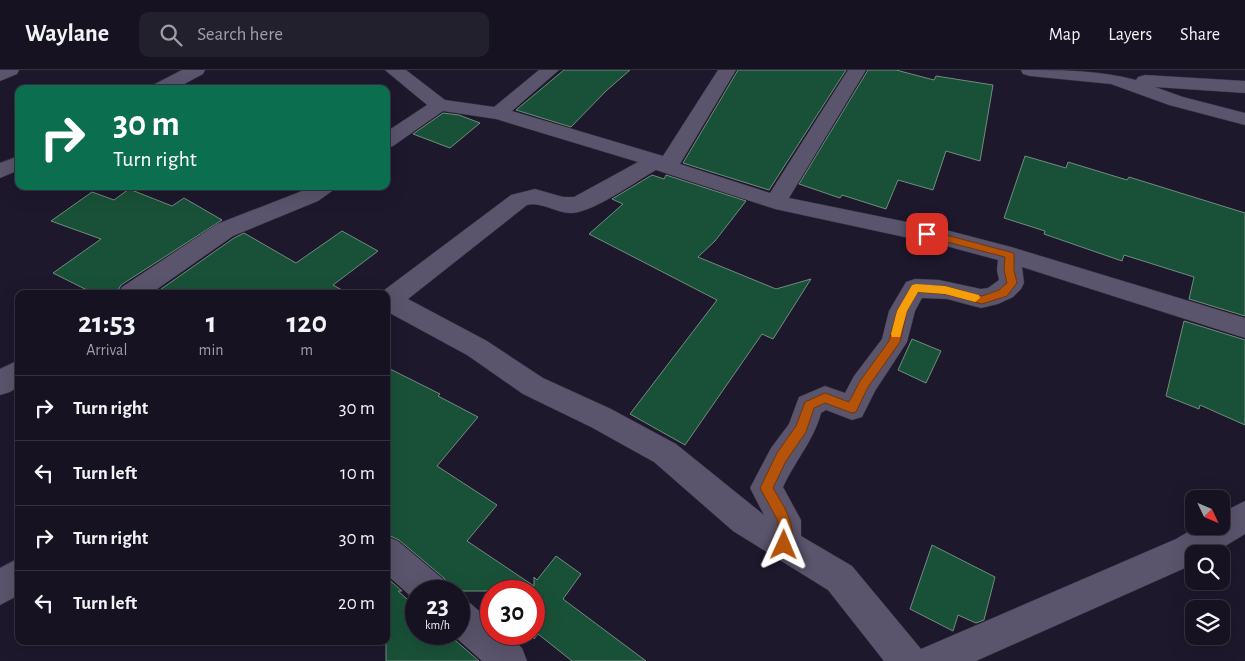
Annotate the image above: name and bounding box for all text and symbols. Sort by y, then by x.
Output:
search box [139,12,489,57]
icon: search [157,21,185,49]
text: Waylane [25,22,109,46]
text: Search here [197,25,283,44]
text: Map [1049,26,1080,44]
text: Layers [1108,26,1152,44]
text: Share [1180,26,1220,44]
icon: right [30,105,95,170]
text: 30 m [113,107,180,142]
text: Turn right [113,148,197,170]
pin [906,213,948,255]
icon: arrive [913,220,941,248]
text: 21:53 [78,308,136,338]
text: 1 [206,308,216,338]
text: 120 [286,308,327,338]
text: Arrival [86,342,127,358]
text: min [199,342,224,358]
text: m [300,342,313,358]
icon: right [30,394,58,422]
text: Turn right [73,399,148,418]
text: 30 m [339,399,375,418]
icon: left [30,459,58,487]
text: Turn left [73,464,137,483]
text: 10 m [340,464,375,483]
north arrow [1185,490,1230,535]
map controls [1185,490,1230,645]
position arrow [757,518,809,570]
icon: right [30,524,58,552]
text: Turn right [73,529,148,548]
text: 30 m [339,529,375,548]
button: search [1185,545,1230,590]
speed limit sign: 30 [480,580,545,645]
icon: left [30,589,58,617]
text: Turn left [73,594,137,613]
text: 20 m [338,594,375,613]
text: 23 [426,594,449,619]
button: layers [1185,600,1230,645]
text: km/h [425,619,450,631]

